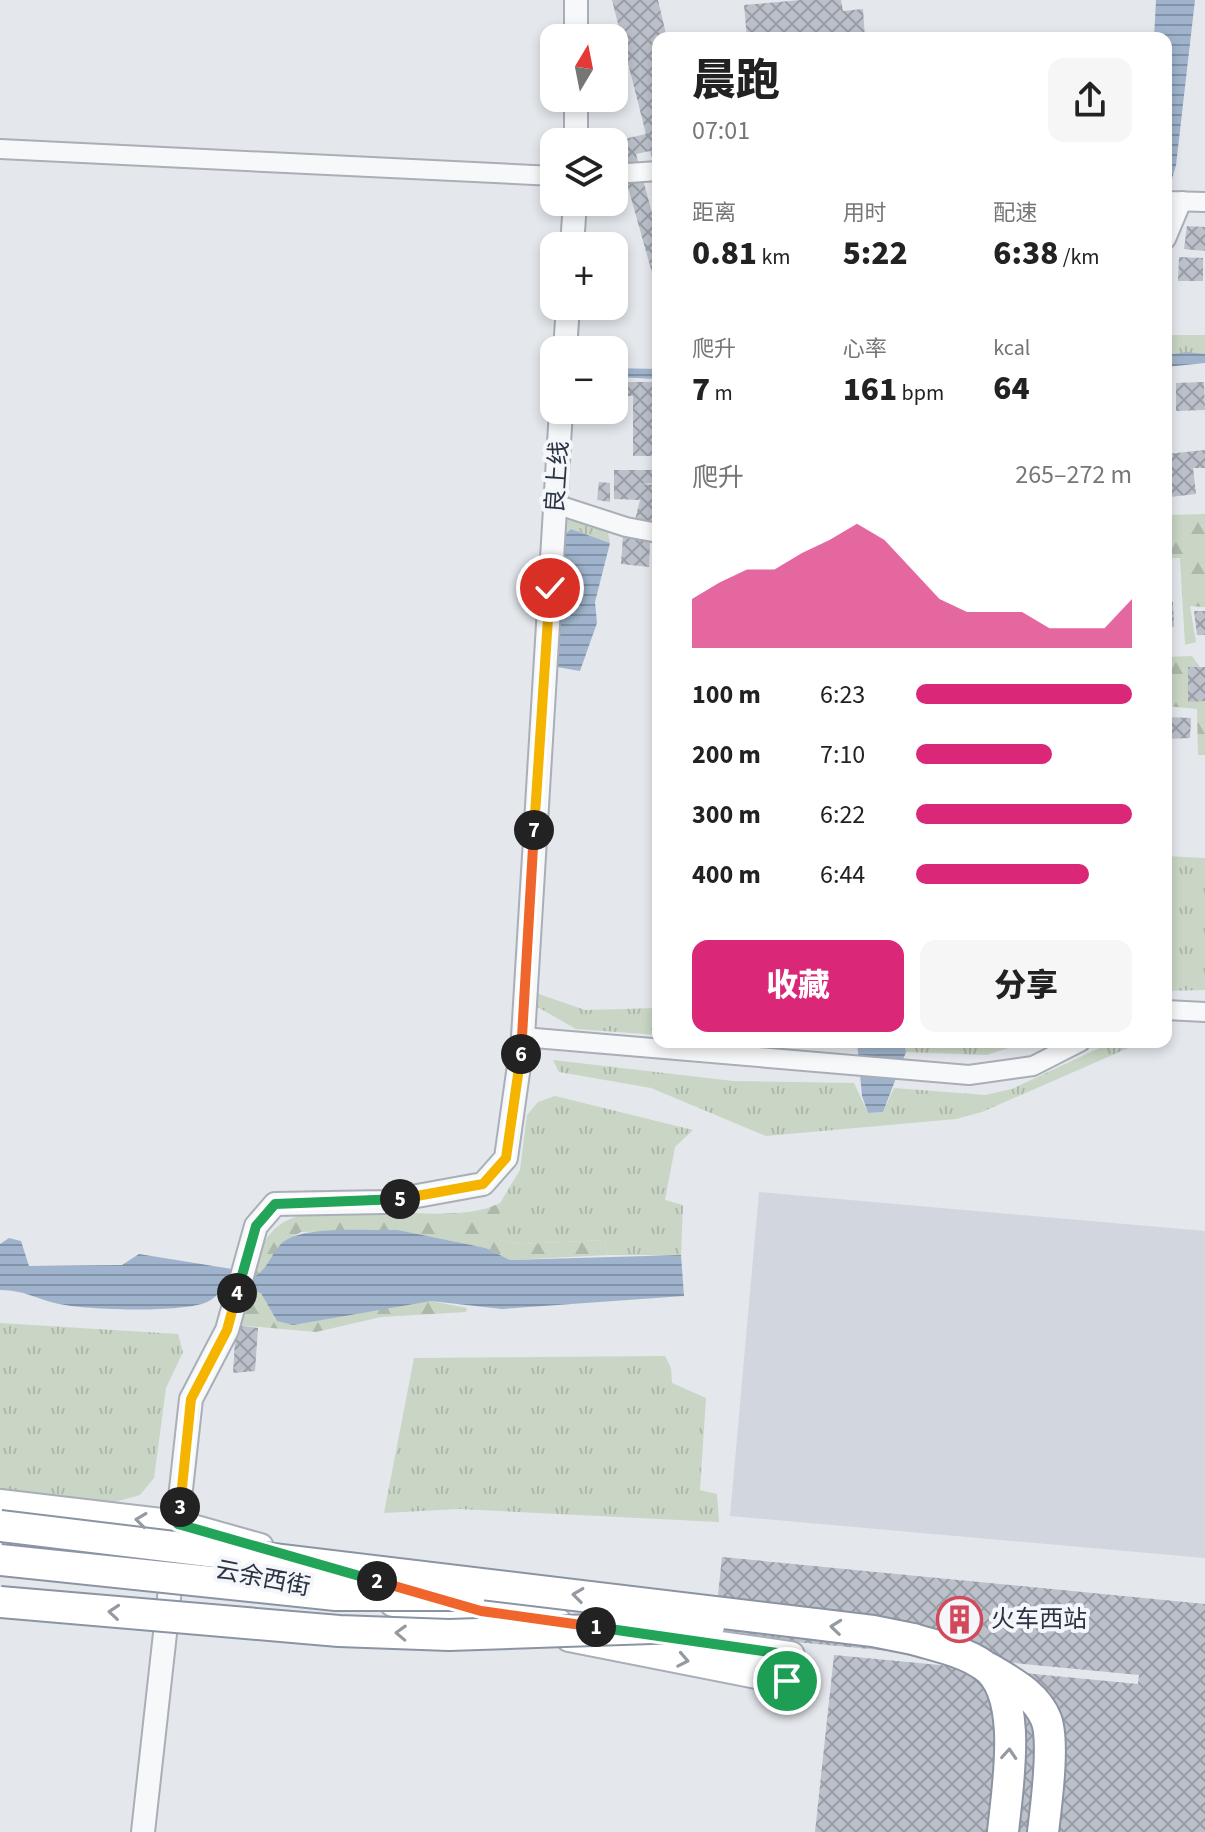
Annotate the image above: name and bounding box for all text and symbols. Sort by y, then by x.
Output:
north arrow [540,24,628,112]
map controls [540,24,628,424]
text: 晨跑 [692,50,780,113]
button: share [1048,58,1132,142]
text: 07:01 [692,112,750,149]
button: layers [540,128,628,216]
text: 距离 [692,197,736,229]
text: 用时 [843,197,887,229]
text: 配速 [993,197,1037,229]
text: 0.81 [692,229,757,278]
text: 5:22 [843,229,908,278]
text: 6:38 [993,229,1058,278]
button: + [540,232,628,320]
text: km [757,241,791,273]
text: /km [1058,241,1100,273]
text: kcal [993,332,1030,364]
text: 爬升 [692,333,736,365]
text: 心率 [843,333,887,365]
button: − [540,336,628,424]
text: 64 [993,364,1030,413]
text: 7 [692,365,710,414]
text: 161 [843,365,897,414]
text: m [710,377,733,409]
text: bpm [897,377,944,409]
street label: 良上线 [538,440,577,514]
text: 265–272 m [1015,456,1132,493]
text: 爬升 [692,459,744,496]
pin [516,554,584,622]
icon: check [528,566,572,610]
text: 100 m [692,676,761,713]
text: 6:23 [820,676,865,713]
text: 200 m [692,736,761,773]
text: 7:10 [820,736,865,773]
text: 300 m [692,796,761,833]
text: 6:22 [820,796,865,833]
pin: 7 [514,810,554,850]
text: 7 [528,814,540,846]
text: 400 m [692,856,761,893]
text: 6:44 [820,856,865,893]
button: 收藏 [692,940,904,1032]
button: 分享 [920,940,1132,1032]
pin: 6 [501,1034,541,1074]
text: 6 [515,1038,527,1070]
pin: 5 [380,1179,420,1219]
text: 5 [394,1183,406,1215]
pin: 4 [217,1273,257,1313]
text: 4 [231,1277,243,1309]
pin: 3 [160,1487,200,1527]
text: 3 [174,1491,186,1523]
one-way arrow [134,1511,147,1528]
street label: 云余西街 [212,1552,313,1605]
pin: 2 [357,1561,397,1601]
text: 2 [371,1565,383,1597]
one-way arrow [571,1587,584,1604]
building icon: 火车西站 [936,1595,984,1643]
place label: 火车西站 [991,1602,1087,1637]
one-way arrow [107,1604,120,1621]
pin: 1 [576,1607,616,1647]
text: 1 [590,1611,602,1643]
one-way arrow [829,1618,842,1635]
one-way arrow [394,1625,407,1642]
pin [753,1647,821,1715]
one-way arrow [677,1651,690,1668]
icon: arrive [765,1659,809,1703]
one-way arrow [1000,1747,1017,1760]

